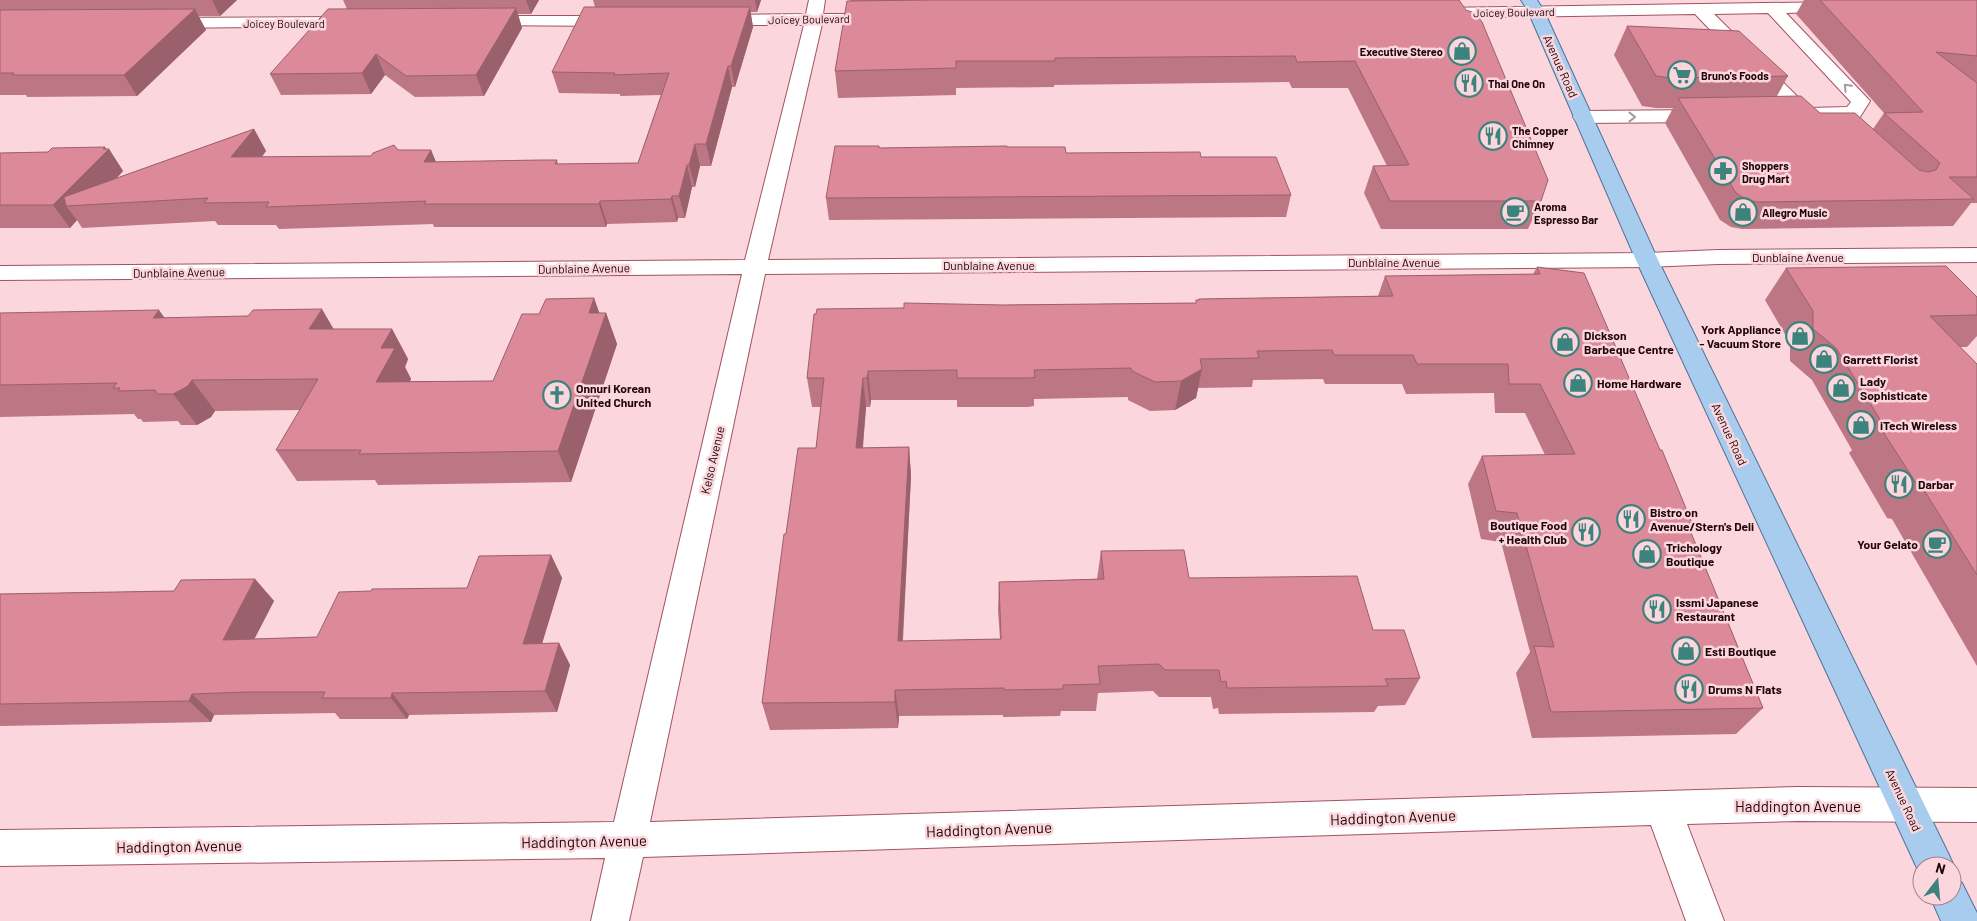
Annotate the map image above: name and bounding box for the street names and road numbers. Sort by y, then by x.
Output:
street label: Joicey Boulevard [1473,5,1555,19]
street label: Joicey Boulevard [768,12,850,26]
street label: Joicey Boulevard [243,17,325,30]
street label: Avenue Road [1541,33,1581,99]
street label: Dunblaine Avenue [1752,250,1844,264]
street label: Dunblaine Avenue [1348,255,1440,269]
street label: Dunblaine Avenue [943,258,1035,272]
street label: Dunblaine Avenue [538,260,630,276]
street label: Dunblaine Avenue [133,264,225,280]
street label: Avenue Road [1709,401,1751,467]
street label: Kelso Avenue [697,425,727,495]
street label: Avenue Road [1883,767,1925,833]
street label: Haddington Avenue [1735,797,1861,815]
street label: Haddington Avenue [1330,806,1456,828]
street label: Haddington Avenue [926,818,1052,840]
street label: Haddington Avenue [521,831,647,851]
street label: Haddington Avenue [116,836,242,856]

